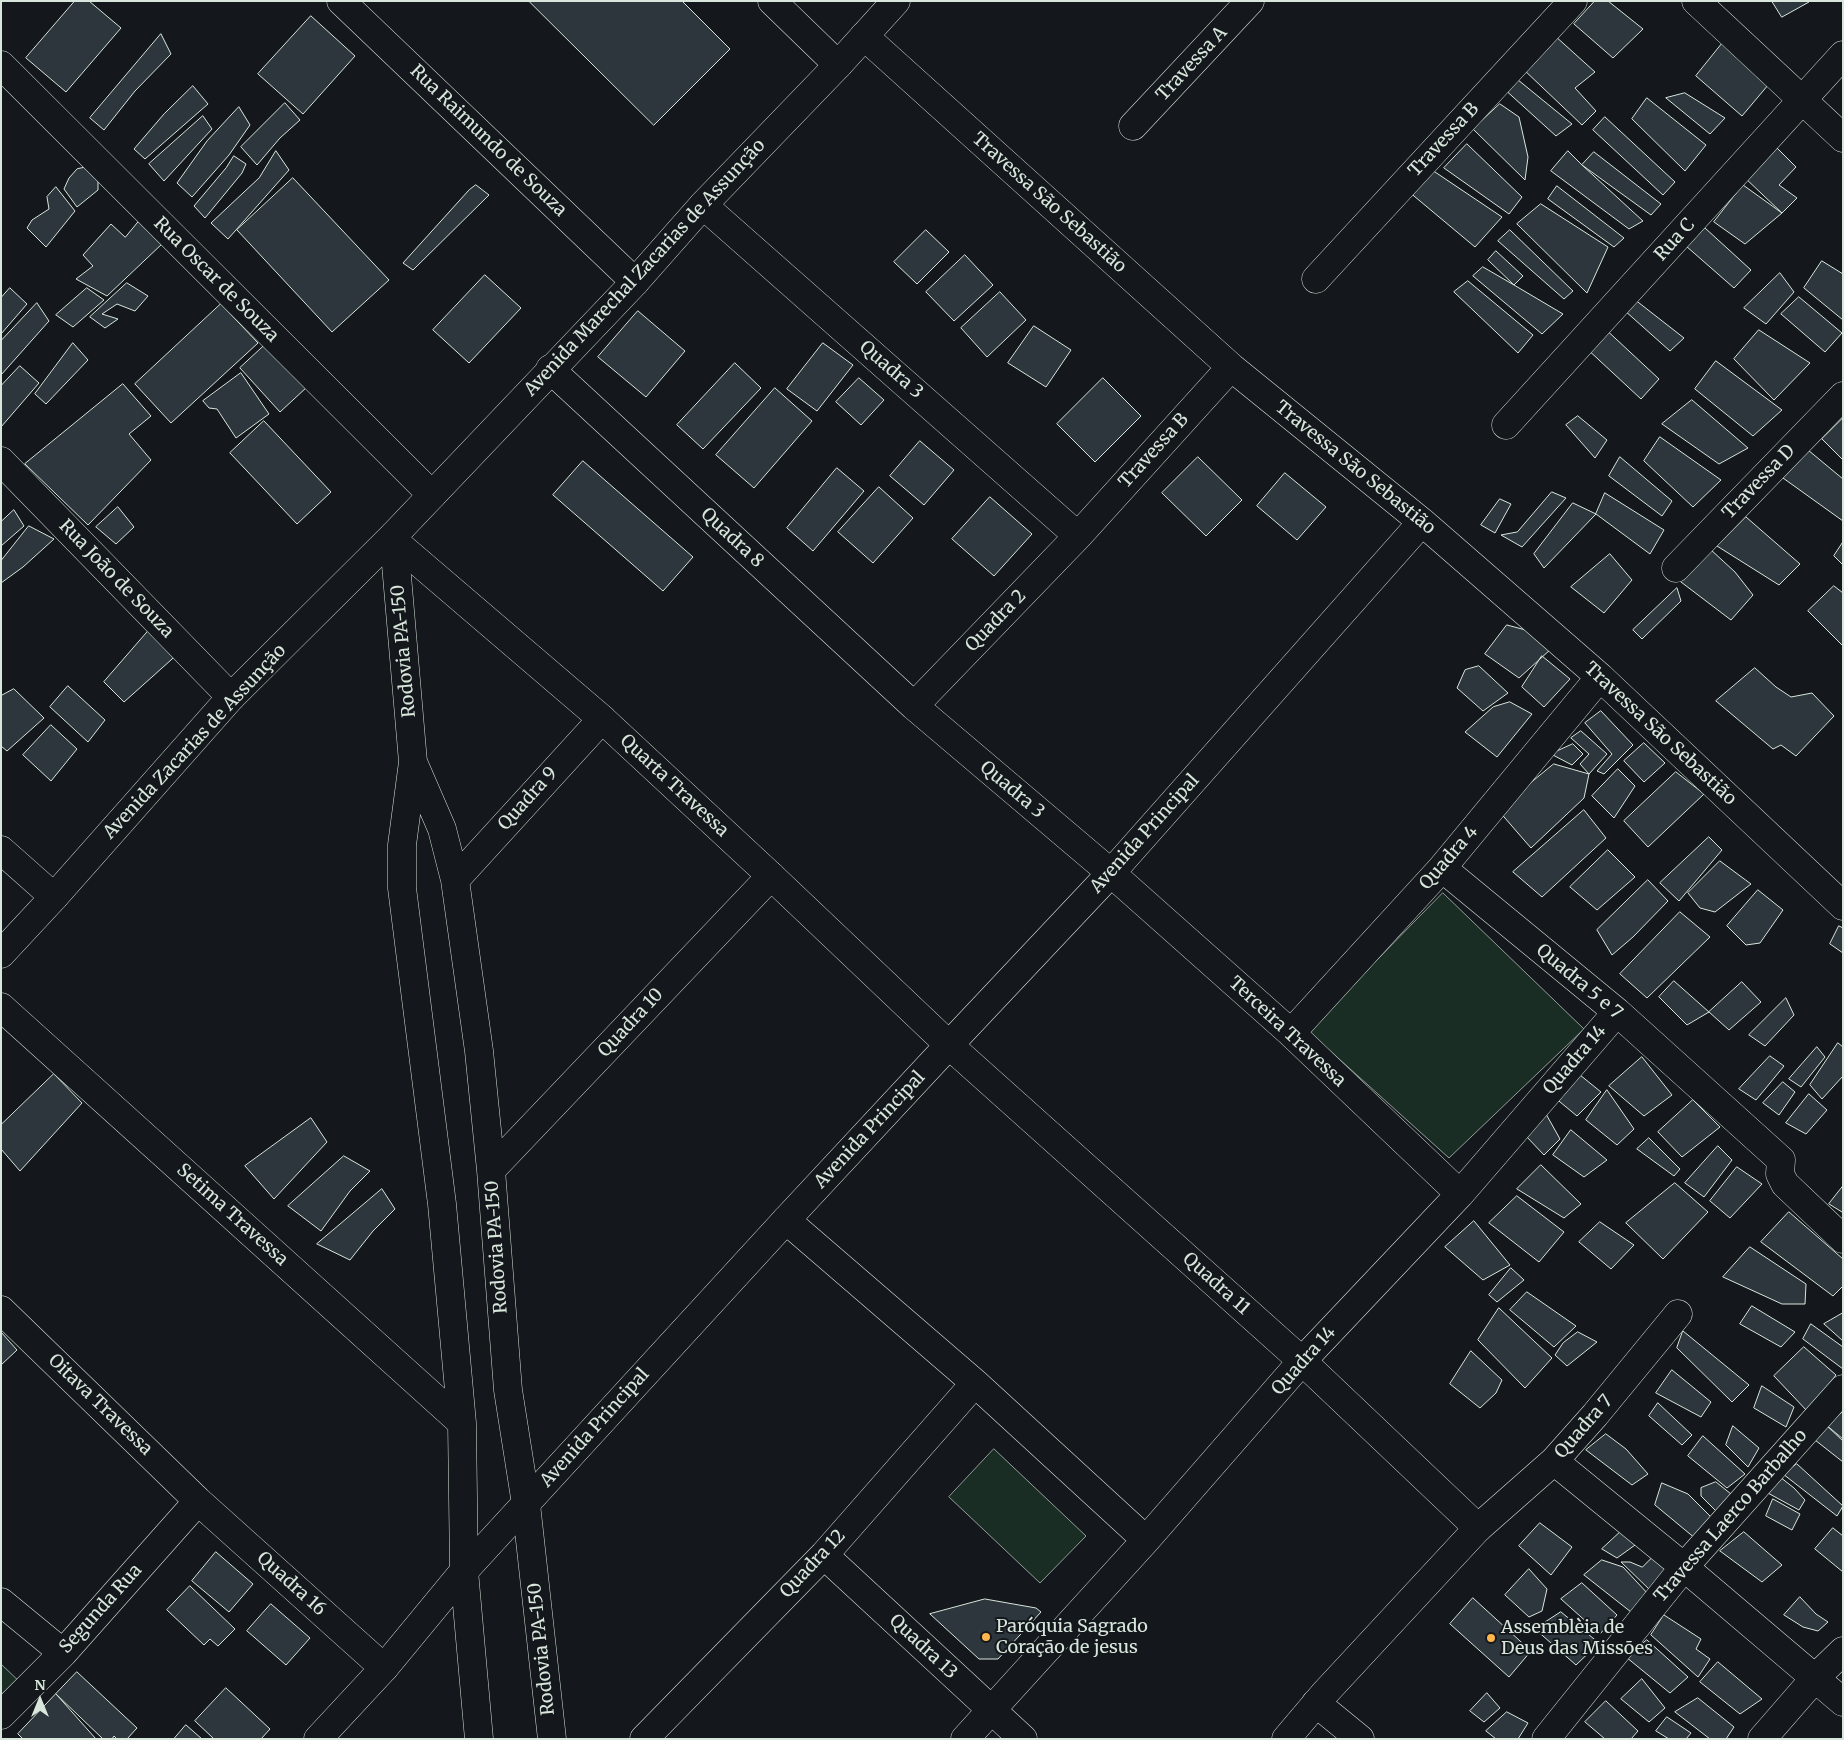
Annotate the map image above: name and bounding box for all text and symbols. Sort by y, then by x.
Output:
street label: Travessa A [1152,22,1232,106]
street label: Rua Raimundo de Souza [405,61,571,221]
street label: Travessa B [1404,99,1484,181]
street label: Travessa São Sebastião [968,128,1130,278]
street label: Avenida Marechal Zacarias de Assunção [520,135,770,401]
street label: Rua Oscar de Souza [149,213,283,347]
street label: Rua C [1650,214,1700,266]
street label: Quadra 3 [855,336,927,404]
street label: Travessa São Sebastião [1271,397,1439,539]
street label: Travessa B [1115,409,1193,493]
street label: Travessa D [1718,440,1800,524]
street label: Quadra 8 [696,504,768,572]
street label: Rua João de Souza [54,515,178,643]
street label: Rodovia PA-150 [387,584,421,718]
street label: Quadra 2 [961,586,1031,656]
street label: Avenida Zacarias de Assunção [99,640,291,844]
street label: Travessa São Sebastião [1580,658,1740,810]
street label: Quarta Travessa [615,730,733,842]
street label: Quadra 3 [975,757,1049,823]
street label: Quadra 9 [494,763,562,835]
street label: Avenida Principal [1086,770,1204,898]
street label: Quadra 4 [1415,821,1483,895]
street label: Quadra 5 e 7 [1532,940,1626,1024]
street label: Terceira Travessa [1224,972,1350,1092]
street label: Quadra 10 [594,984,668,1062]
street label: Quadra 14 [1539,1021,1611,1099]
street label: Avenida Principal [810,1067,930,1193]
street label: Setima Travessa [172,1159,292,1271]
street label: Rodovia PA-150 [482,1180,512,1314]
street label: Quadra 11 [1178,1248,1254,1320]
street label: Quadra 14 [1267,1322,1341,1400]
street label: Oitava Travessa [44,1350,156,1460]
street label: Avenida Principal [536,1364,654,1492]
street label: Quadra 7 [1550,1391,1618,1463]
street label: Travessa Laerco Barbalho [1650,1425,1812,1607]
street label: Quadra 12 [776,1525,850,1603]
street label: Quadra 16 [252,1547,330,1621]
street label: Segunda Rua [55,1560,147,1658]
street label: Rodovia PA-150 [524,1582,560,1716]
street label: Quadra 13 [885,1610,961,1684]
place label: Paróquia Sagrado Coração de jesus [996,1616,1148,1658]
place label: Assemblèia de Deus das Missões [1501,1617,1653,1660]
marker: Paróquia Sagrado Coração de jesus [980,1631,992,1643]
marker: Assemblèia de Deus das Missões [1485,1632,1497,1644]
north arrow [15,1675,65,1725]
text: N [34,1676,46,1694]

